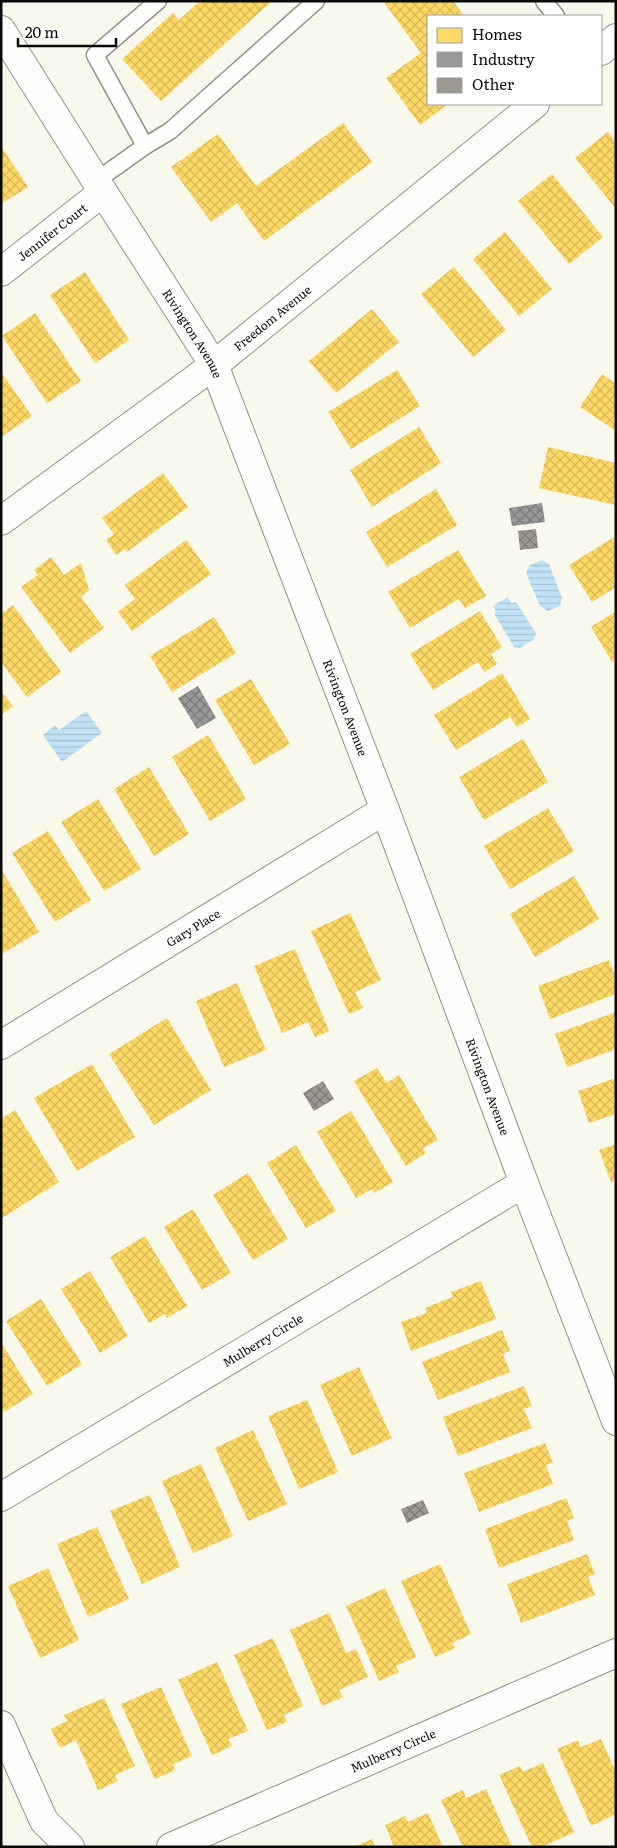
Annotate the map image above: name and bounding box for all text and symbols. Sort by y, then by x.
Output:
scale bar [18,15,115,47]
legend [427,15,602,105]
text: 20 m [25,20,59,43]
text: Homes [472,22,522,45]
text: Industry [472,47,535,70]
text: Other [472,72,514,95]
street label: Jennifer Court [13,199,91,265]
street label: Freedom Avenue [229,281,315,355]
street label: Rivington Avenue [158,285,227,381]
street label: Rivington Avenue [319,657,372,759]
street label: Gary Place [163,904,223,951]
street label: Rivington Avenue [462,1036,514,1138]
street label: Mulberry Circle [219,1309,306,1371]
street label: Mulberry Circle [347,1724,438,1777]

